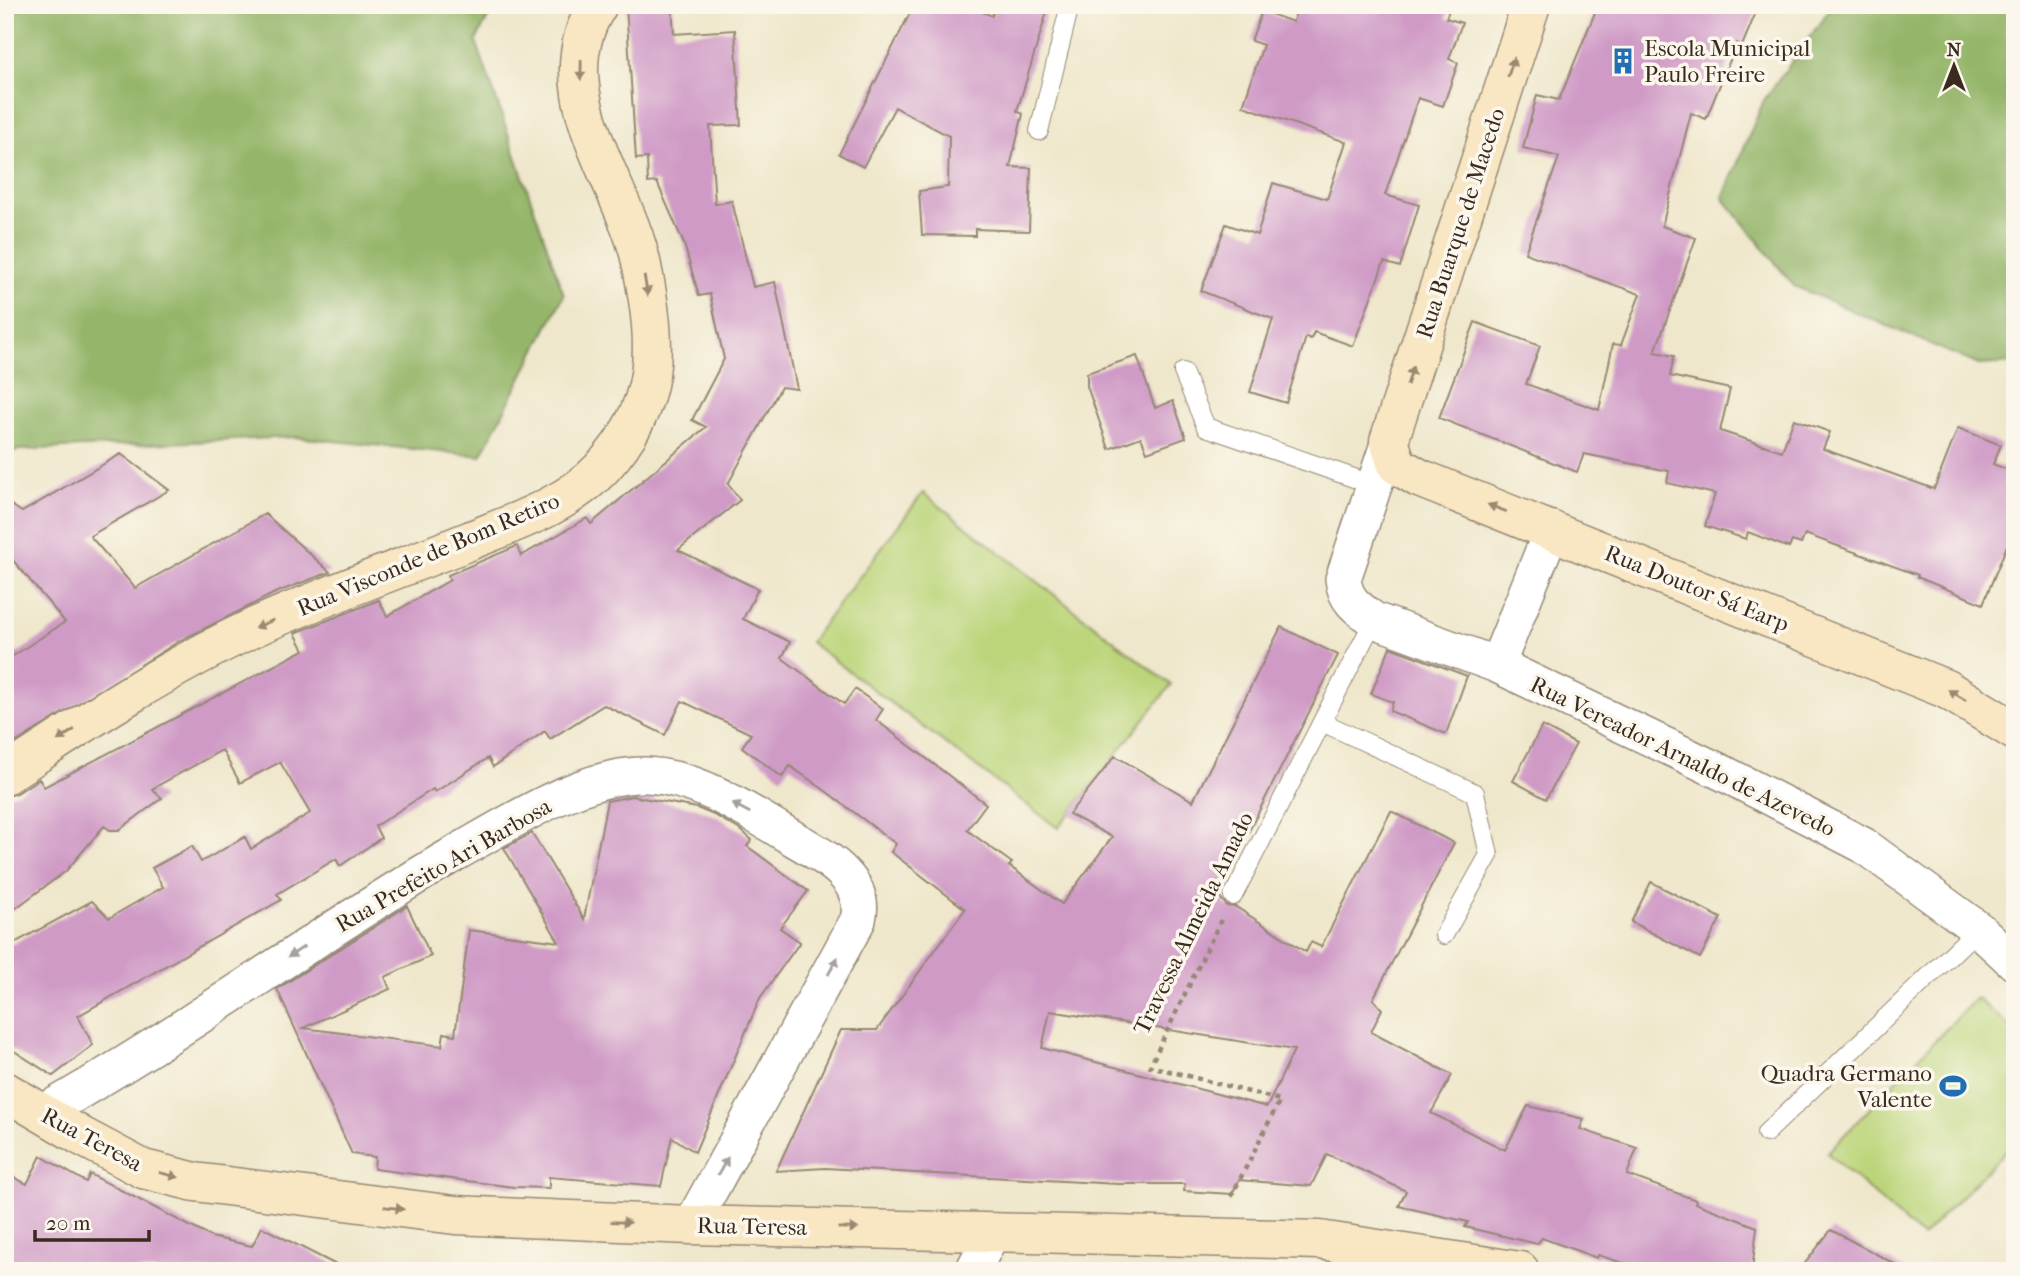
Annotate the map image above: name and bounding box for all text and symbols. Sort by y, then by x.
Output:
north arrow [1918,32,1988,102]
place label: Escola Municipal Paulo Freire [1644,35,1811,88]
text: N [1947,39,1962,61]
building icon: Escola Municipal Paulo Freire [1608,46,1638,76]
one-way arrow [1506,56,1517,77]
one-way arrow [575,59,587,81]
street label: Rua Buarque de Macedo [1410,105,1510,342]
one-way arrow [640,275,651,297]
one-way arrow [1405,365,1416,386]
street label: Rua Visconde de Bom Retiro [293,487,563,622]
one-way arrow [1486,502,1507,513]
street label: Rua Doutor Sá Earp [1601,539,1793,638]
one-way arrow [254,618,274,630]
street label: Rua Vereador Arnaldo de Azevedo [1526,671,1840,842]
one-way arrow [1947,689,1966,701]
one-way arrow [57,728,75,742]
street label: Rua Prefeito Ari Barbosa [331,792,556,938]
one-way arrow [730,802,750,814]
street label: Travessa Almeida Amado [1128,808,1259,1039]
one-way arrow [287,945,305,959]
one-way arrow [827,956,838,976]
place label: Quadra Germano Valente [1761,1060,1932,1113]
sports icon: Quadra Germano Valente [1938,1071,1968,1101]
street label: Rua Teresa [37,1102,147,1177]
one-way arrow [717,1156,729,1175]
one-way arrow [158,1170,180,1181]
scale bar [35,1199,149,1243]
one-way arrow [383,1202,405,1213]
text: 20 m [46,1211,91,1235]
street label: Rua Teresa [697,1212,808,1241]
one-way arrow [610,1217,632,1228]
one-way arrow [837,1222,859,1234]

